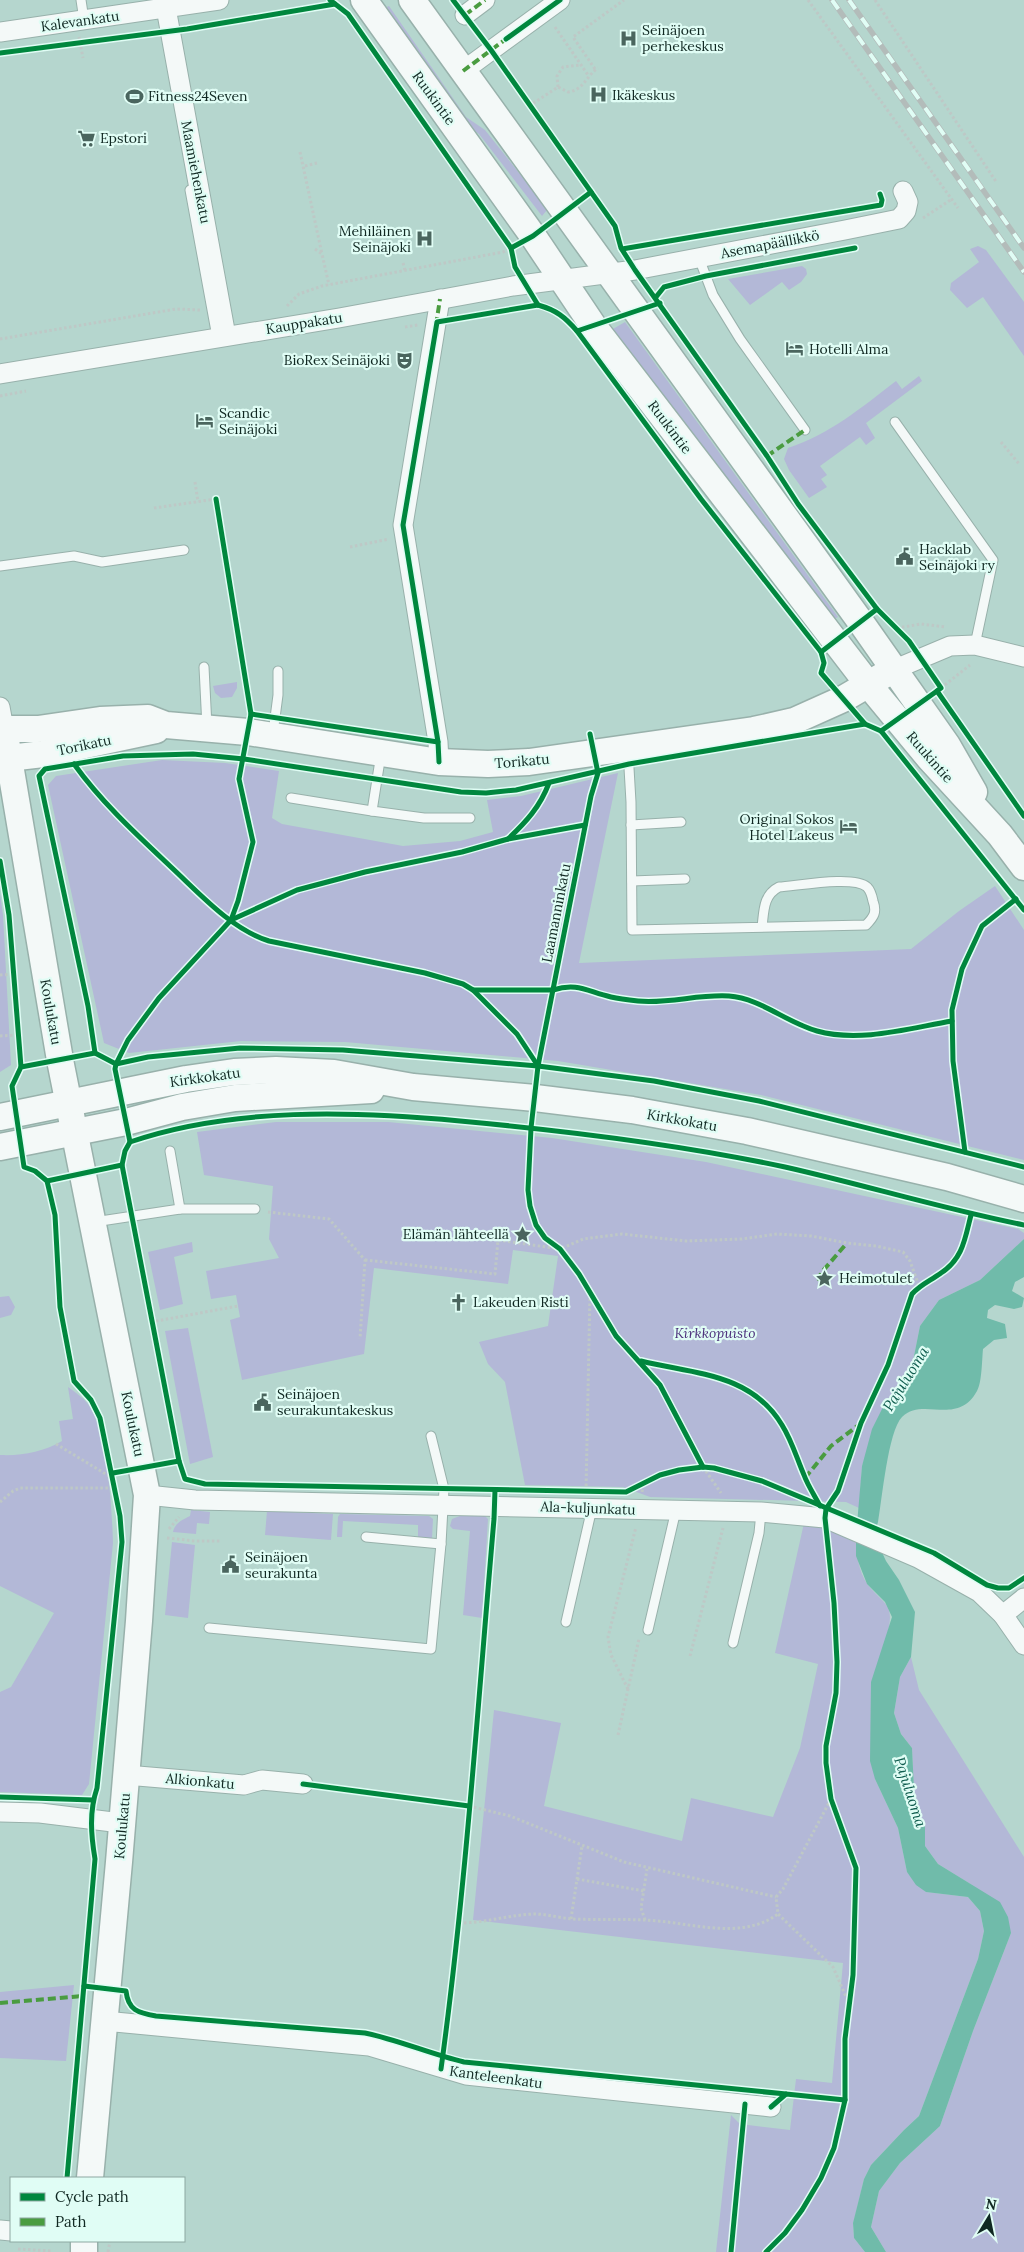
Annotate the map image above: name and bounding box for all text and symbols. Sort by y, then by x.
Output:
street label: Kalevankatu [40,7,120,35]
place label: Seinäjoen perhekeskus [642,21,724,55]
hospital icon: Seinäjoen perhekeskus [618,28,638,48]
street label: Ruukintie [408,68,460,129]
hospital icon: Ikäkeskus [588,85,608,105]
sports icon: Fitness24Seven [124,86,144,106]
place label: Ikäkeskus [612,86,675,104]
place label: Fitness24Seven [148,87,248,105]
street label: Maamiehenkatu [177,119,215,225]
supermarket icon: Epstori [76,128,96,148]
place label: Epstori [100,129,147,147]
place label: Mehiläinen Seinäjoki [339,222,411,256]
street label: Asemapäällikkö [718,226,821,263]
hospital icon: Mehiläinen Seinäjoki [415,229,435,249]
street label: Kauppakatu [264,308,344,338]
hotel icon: Hotelli Alma [785,339,805,359]
place label: Hotelli Alma [809,340,888,358]
theatre icon: BioRex Seinäjoki [394,350,414,370]
place label: BioRex Seinäjoki [284,351,390,369]
street label: Ruukintie [644,397,696,458]
place label: Scandic Seinäjoki [219,404,278,438]
hotel icon: Scandic Seinäjoki [195,411,215,431]
place label: Hacklab Seinäjoki ry [919,540,995,574]
public building icon: Hacklab Seinäjoki ry [895,547,915,567]
street label: Ruukintie [903,728,957,787]
street label: Torikatu [55,730,113,760]
street label: Torikatu [494,750,550,772]
place label: Original Sokos Hotel Lakeus [739,810,834,844]
hotel icon: Original Sokos Hotel Lakeus [838,817,858,837]
street label: Laamanninkatu [538,862,574,964]
street label: Koulukatu [36,978,66,1046]
street label: Kirkkokatu [169,1063,241,1091]
street label: Kirkkokatu [645,1105,719,1135]
place icon: Elämän lähteellä [513,1224,533,1244]
place label: Elämän lähteellä [403,1225,509,1243]
place icon: Heimotulet [815,1268,835,1288]
place label: Heimotulet [839,1269,913,1287]
church icon: Lakeuden Risti [449,1292,469,1312]
place label: Lakeuden Risti [473,1293,569,1311]
park label: Kirkkopuisto [675,1324,755,1342]
water label: Pajuluoma [878,1342,933,1414]
place label: Seinäjoen seurakuntakeskus [277,1385,393,1419]
street label: Koulukatu [117,1390,149,1458]
public building icon: Seinäjoen seurakuntakeskus [253,1392,273,1412]
street label: Ala-kuljunkatu [539,1497,636,1519]
place label: Seinäjoen seurakunta [245,1548,318,1582]
public building icon: Seinäjoen seurakunta [221,1555,241,1575]
water label: Pajuluoma [890,1754,931,1830]
street label: Alkionkatu [164,1769,235,1793]
street label: Koulukatu [110,1792,134,1860]
street label: Kanteleenkatu [448,2062,544,2092]
legend [10,2177,185,2242]
text: Cycle path [55,2187,129,2206]
north arrow [964,2192,1014,2242]
text: N [984,2194,998,2214]
text: Path [55,2212,86,2231]

